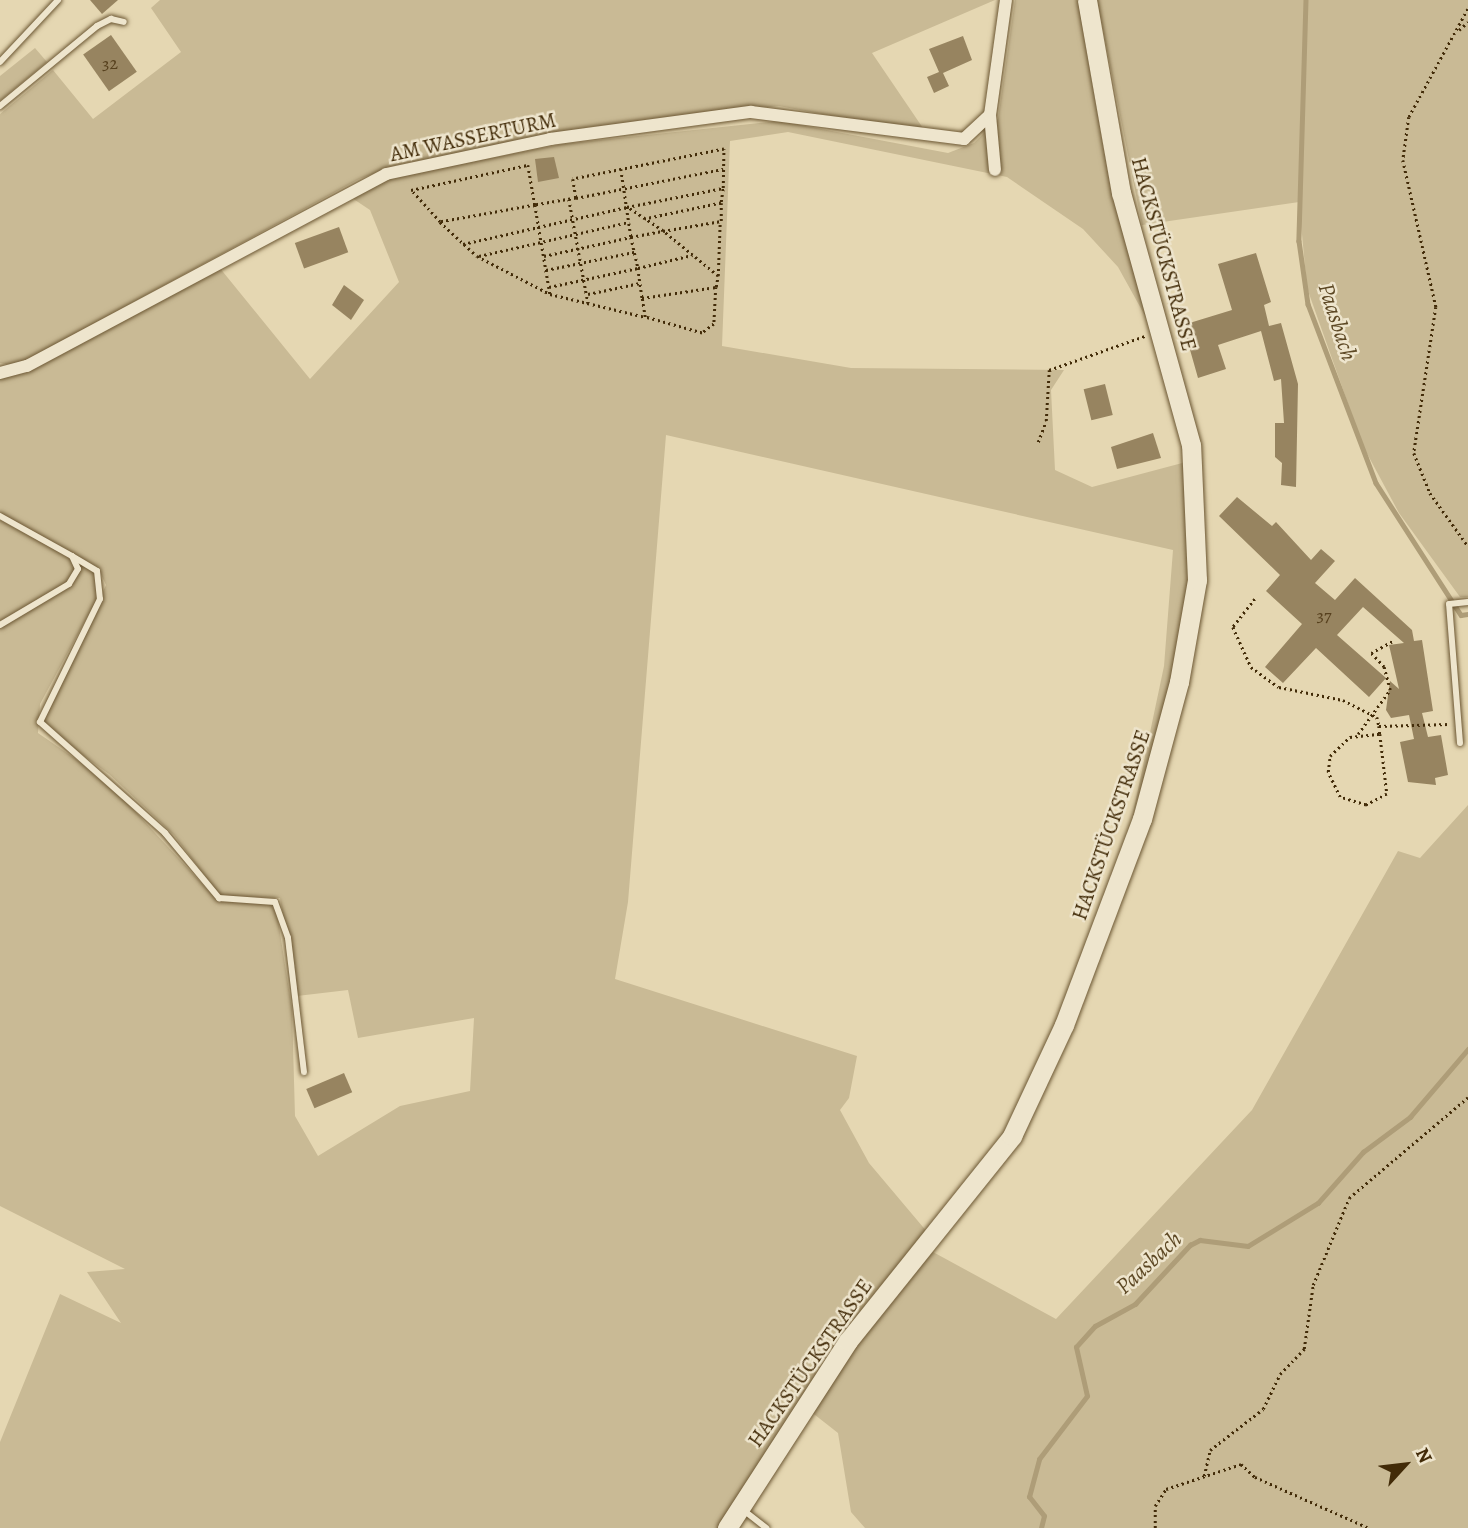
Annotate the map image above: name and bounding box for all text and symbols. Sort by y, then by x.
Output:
house number: 32 [102,52,118,74]
street label: AM WASSERTURM [388,107,558,167]
street label: HACKSTÜCKSTRASSE [1126,154,1202,354]
water label: Paasbach [1311,280,1363,364]
house number: 37 [1316,604,1332,626]
street label: HACKSTÜCKSTRASSE [1067,727,1155,923]
water label: Paasbach [1110,1226,1188,1300]
street label: HACKSTÜCKSTRASSE [742,1274,878,1452]
north arrow [1370,1430,1440,1500]
text: N [1409,1443,1438,1468]

